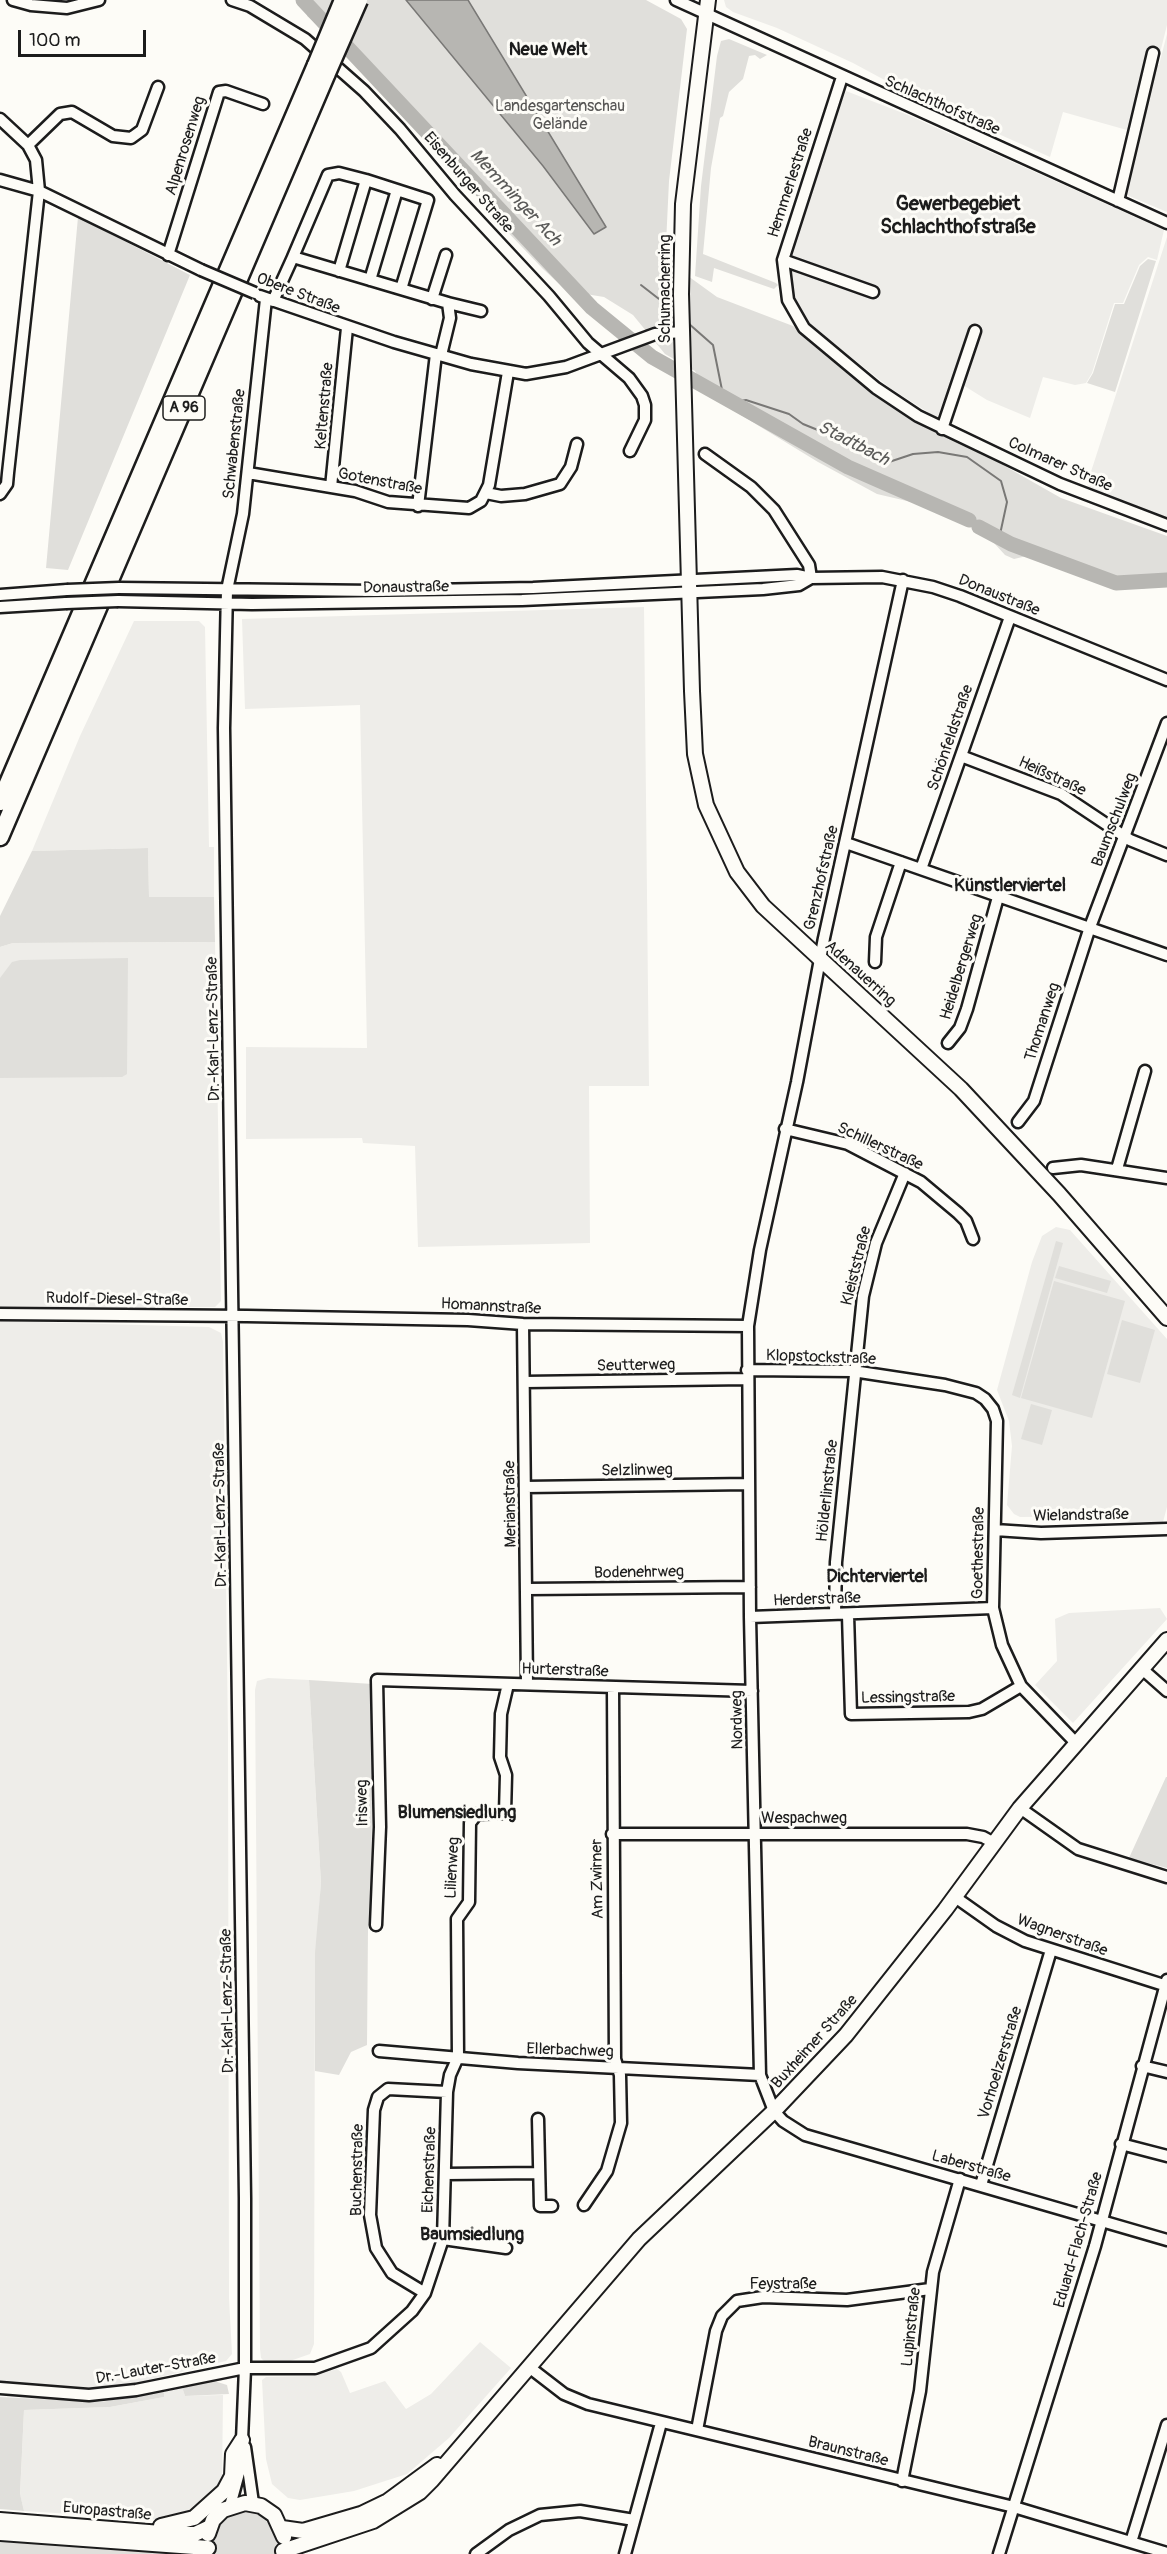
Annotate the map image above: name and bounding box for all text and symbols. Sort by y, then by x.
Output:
scale bar [21,18,148,56]
text: 100 m [29,29,81,52]
district label: Neue Welt [509,39,587,61]
street label: Schlachthofstraße [881,72,1003,140]
street label: Alpenrosenweg [162,94,210,198]
park label: Landesgartenschau Gelände [495,97,625,135]
street label: Hemmerlestraße [764,126,818,240]
street label: Eisenburger Straße [419,129,517,237]
water label: Memminger Ach [465,145,565,251]
district label: Gewerbegebiet Schlachthofstraße [880,193,1036,240]
street label: Schumacherring [656,235,676,343]
street label: Obere Straße [253,269,343,319]
street label: Keltenstraße [312,362,338,450]
street label: Schwabenstraße [220,388,250,500]
road number: A 96 [163,396,205,420]
water label: Stadtbach [814,417,892,471]
street label: Colmarer Straße [1005,433,1115,497]
street label: Gotenstraße [336,464,424,500]
street label: Donaustraße [956,571,1042,621]
street label: Donaustraße [363,578,449,598]
street label: Schönfeldstraße [924,682,978,794]
street label: Heißstraße [1015,753,1089,801]
street label: Baumschulweg [1088,770,1142,870]
street label: Grenzhofstraße [801,824,843,932]
district label: Künstlerviertel [954,875,1066,897]
street label: Heidelbergerweg [937,912,987,1022]
street label: Adenauerring [820,937,900,1011]
street label: Dr.-Karl-Lenz-Straße [203,956,225,1102]
street label: Thomanweg [1021,980,1065,1064]
street label: Schillerstraße [834,1119,926,1175]
street label: Kleiststraße [838,1224,876,1308]
street label: Rudolf-Diesel-Straße [46,1289,188,1311]
street label: Homannstraße [440,1295,542,1319]
street label: Klopstockstraße [766,1346,876,1370]
street label: Seutterweg [597,1356,675,1376]
street label: Hölderlinstraße [813,1439,843,1543]
street label: Dr.-Karl-Lenz-Straße [210,1442,232,1588]
street label: Merianstraße [501,1460,521,1548]
street label: Selzlinweg [601,1461,673,1481]
street label: Wielandstraße [1033,1506,1129,1526]
street label: Goethestraße [969,1507,989,1599]
street label: Bodenehrweg [594,1563,684,1583]
district label: Dichterviertel [826,1566,928,1588]
street label: Herderstraße [773,1589,861,1611]
street label: Hurterstraße [521,1660,609,1682]
street label: Lessingstraße [861,1688,955,1708]
street label: Nordweg [728,1690,748,1750]
street label: Irisweg [353,1779,373,1827]
district label: Blumensiedlung [398,1802,516,1824]
street label: Wespachweg [761,1809,847,1829]
street label: Lilienweg [442,1837,464,1899]
street label: Am Zwirner [588,1839,608,1919]
street label: Wagnerstraße [1014,1911,1110,1961]
street label: Dr.-Karl-Lenz-Straße [217,1928,239,2074]
street label: Buxheimer Straße [768,1991,862,2093]
street label: Vorhoelzerstraße [975,2004,1027,2122]
street label: Ellerbachweg [526,2040,614,2062]
street label: Buchenstraße [348,2124,368,2216]
street label: Eichenstraße [419,2126,441,2214]
street label: Laberstraße [929,2147,1013,2187]
street label: Eduard-Flach-Straße [1050,2170,1108,2310]
district label: Baumsiedlung [420,2224,524,2246]
street label: Feystraße [749,2275,817,2295]
street label: Lupinstraße [898,2287,926,2367]
street label: Dr.-Lauter-Straße [94,2349,218,2389]
street label: Braunstraße [806,2433,890,2471]
street label: Europastraße [62,2499,152,2525]

